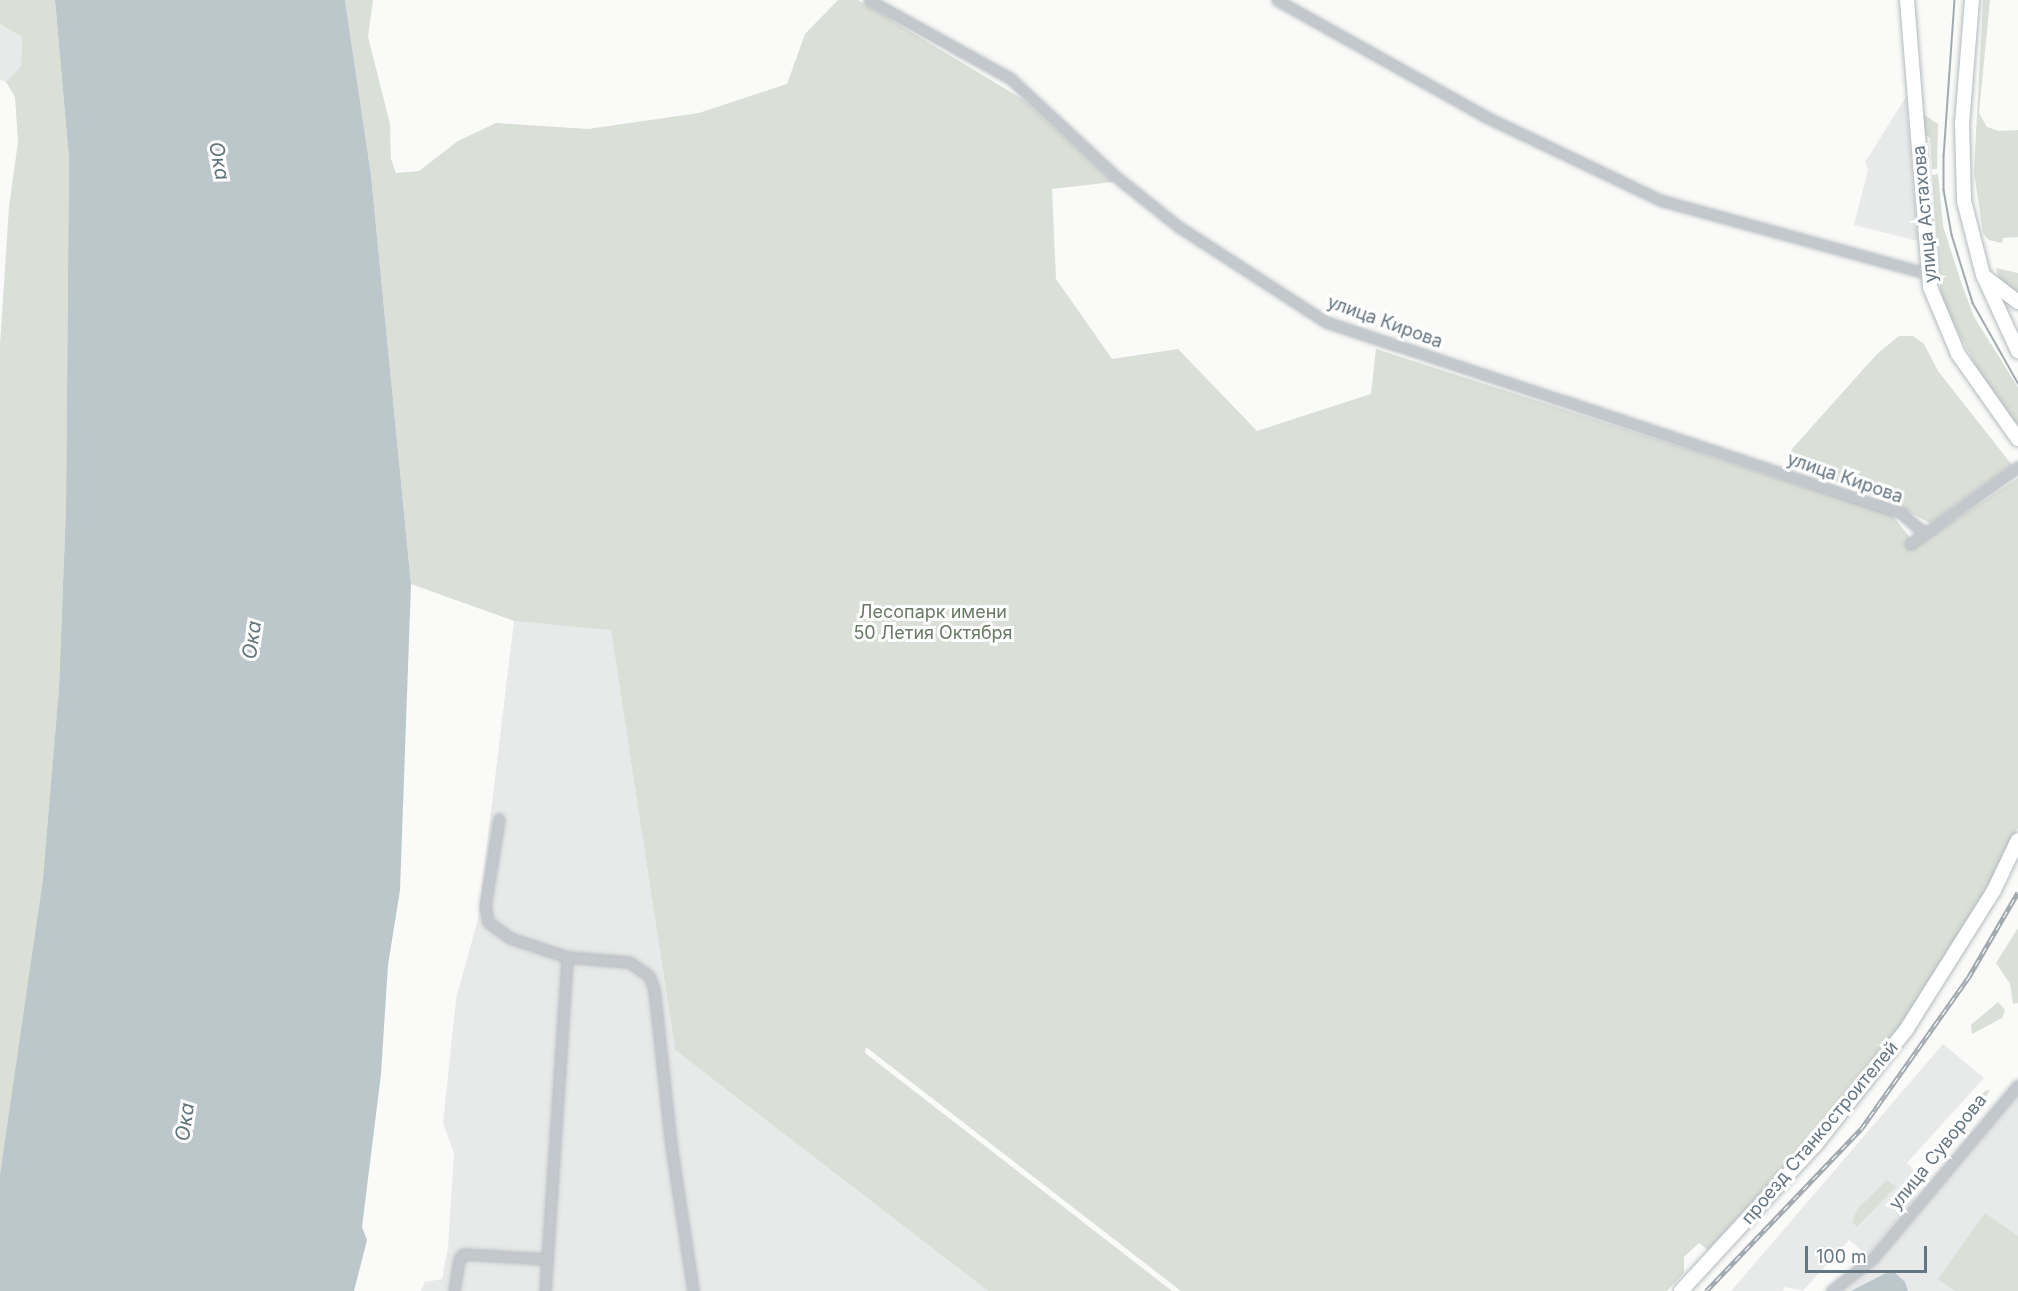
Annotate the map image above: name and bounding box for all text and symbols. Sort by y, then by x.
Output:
water label: Ока [204,140,234,182]
street label: улица Астахова [1908,144,1942,284]
street label: улица Кирова [1324,291,1446,353]
street label: улица Кирова [1784,448,1906,508]
park label: Лесопарк имени 50 Летия Октября [853,602,1013,644]
water label: Ока [237,619,267,661]
street label: проезд Станкостроителей [1737,1037,1903,1229]
street label: улица Суворова [1885,1090,1991,1214]
water label: Ока [170,1101,200,1143]
scale bar [1808,1234,1930,1272]
text: 100 m [1816,1246,1867,1267]

